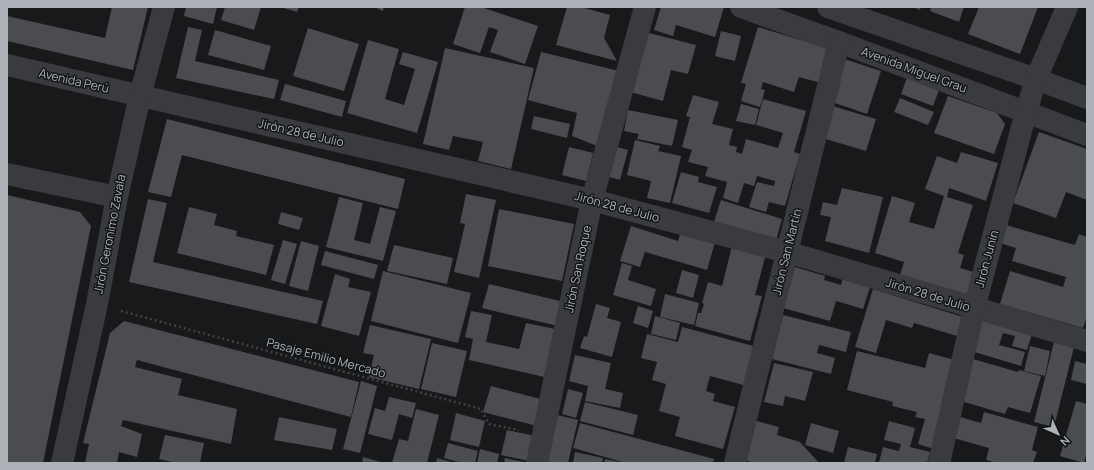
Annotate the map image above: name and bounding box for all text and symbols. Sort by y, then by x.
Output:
street label: Avenida Miguel Grau [859,42,970,97]
street label: Avenida Perú [37,64,111,97]
street label: Jirón 28 de Julio [257,114,346,151]
street label: Jirón Geronimo Zavala [90,173,129,295]
street label: Jirón 28 de Julio [573,187,662,226]
street label: Jirón San Martín [768,207,805,297]
street label: Jirón San Roque [560,224,595,314]
street label: Jirón Junín [971,228,1002,290]
street label: Jirón 28 de Julio [884,274,972,315]
street label: Pasaje Emilio Mercado [265,333,388,382]
north arrow [1038,414,1078,454]
text: N [1057,433,1074,450]

